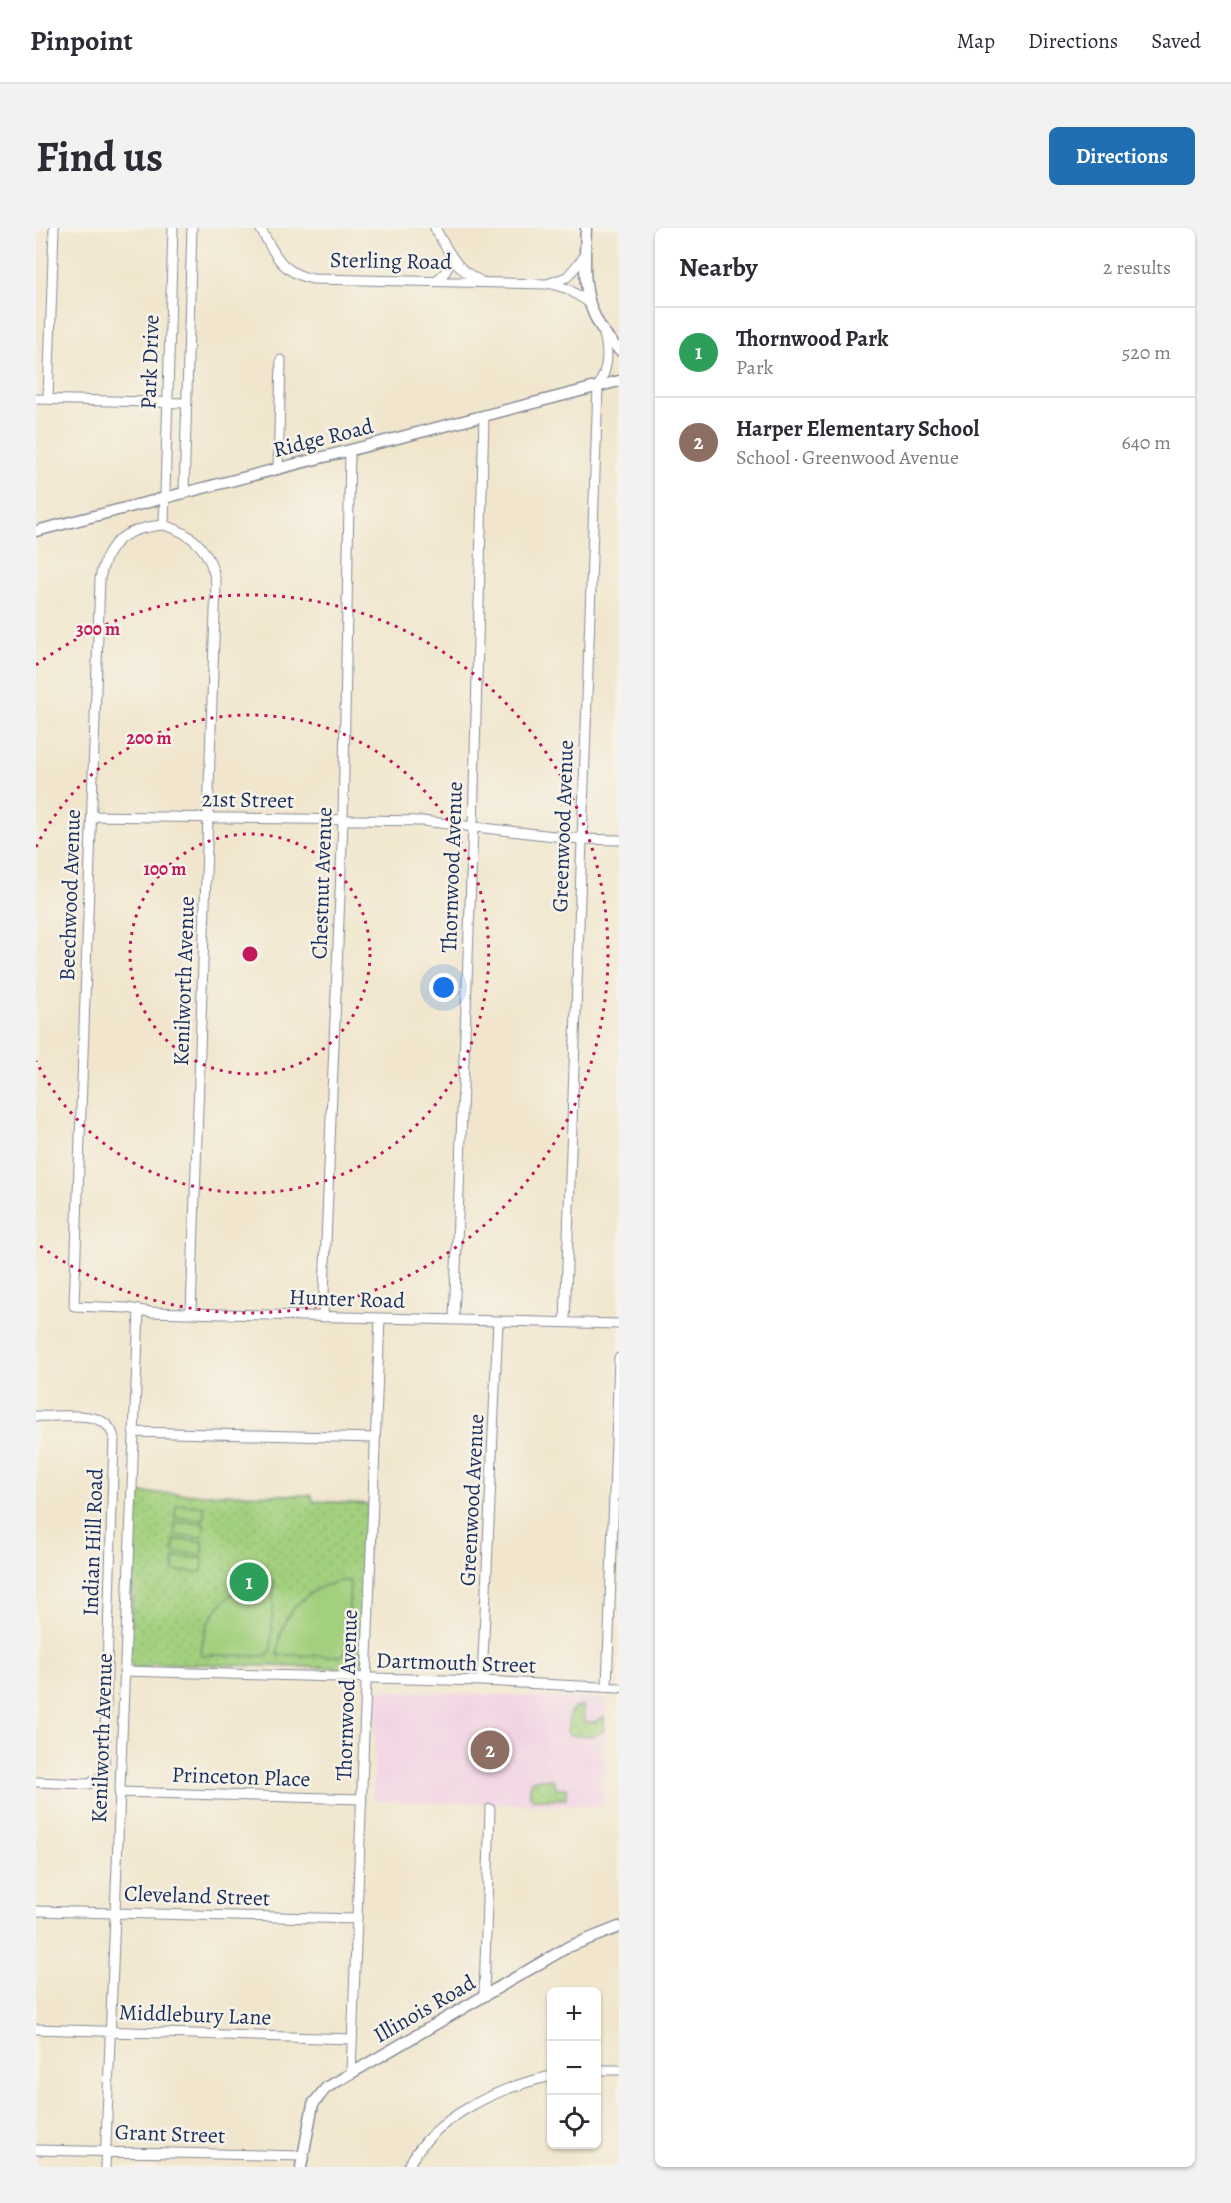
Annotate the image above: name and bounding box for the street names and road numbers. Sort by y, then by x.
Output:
street label: Sterling Road [330,245,452,277]
street label: Park Drive [133,314,167,410]
street label: Ridge Road [270,411,377,465]
street label: Greenwood Avenue [545,739,581,913]
street label: Thornwood Avenue [434,781,470,953]
street label: 21st Street [201,784,295,816]
street label: Chestnut Avenue [304,806,340,960]
street label: Beechwood Avenue [52,809,88,982]
street label: Kenilworth Avenue [166,896,202,1067]
street label: Hunter Road [288,1282,406,1316]
street label: Greenwood Avenue [453,1413,491,1587]
street label: Indian Hill Road [75,1467,111,1616]
street label: Thornwood Avenue [329,1609,365,1781]
street label: Dartmouth Street [375,1645,536,1681]
street label: Kenilworth Avenue [84,1653,120,1824]
street label: Princeton Place [171,1760,311,1794]
street label: Cleveland Street [123,1878,271,1914]
street label: Illinois Road [368,1968,481,2050]
street label: Middlebury Lane [118,1997,272,2033]
street label: Grant Street [114,2117,226,2151]

